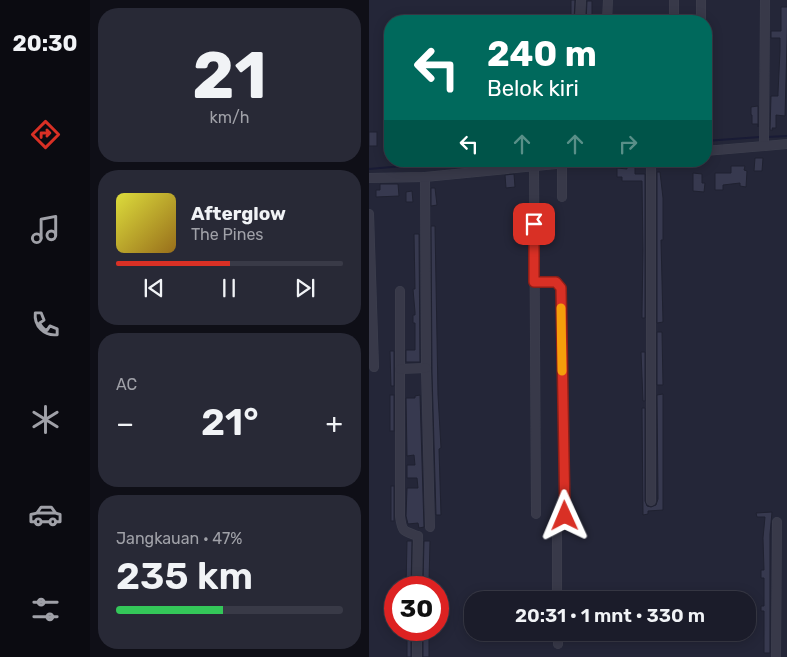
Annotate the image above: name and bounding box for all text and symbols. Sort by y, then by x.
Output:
text: 20:30 [12,30,78,57]
text: 240 m [487,33,597,75]
icon: left [404,35,469,100]
text: 21 [192,37,267,114]
text: Belok kiri [487,75,579,102]
text: km/h [210,108,249,127]
icon: directions [28,117,63,152]
icon: left [455,130,483,158]
icon: ahead [508,130,536,158]
icon: ahead [561,130,589,158]
icon: right [614,130,642,158]
text: Afterglow [191,202,286,225]
pin [513,203,555,245]
icon: arrive [520,210,548,238]
icon: music [28,212,63,247]
text: The Pines [191,225,264,244]
icon: previous [140,274,168,302]
icon: pause [215,274,243,302]
icon: next [291,274,319,302]
icon: phone [28,307,63,342]
text: AC [116,375,137,394]
text: 21° [201,399,259,445]
icon: climate [28,402,63,437]
text: − [116,407,134,440]
text: + [326,407,343,440]
position arrow [538,489,590,541]
icon: car [28,497,63,532]
text: Jangkauan · 47% [116,529,242,548]
text: 235 km [116,553,253,599]
speed limit sign: 30 [384,576,449,641]
icon: filters [28,592,63,627]
text: 20:31 · 1 mnt · 330 m [515,604,705,627]

